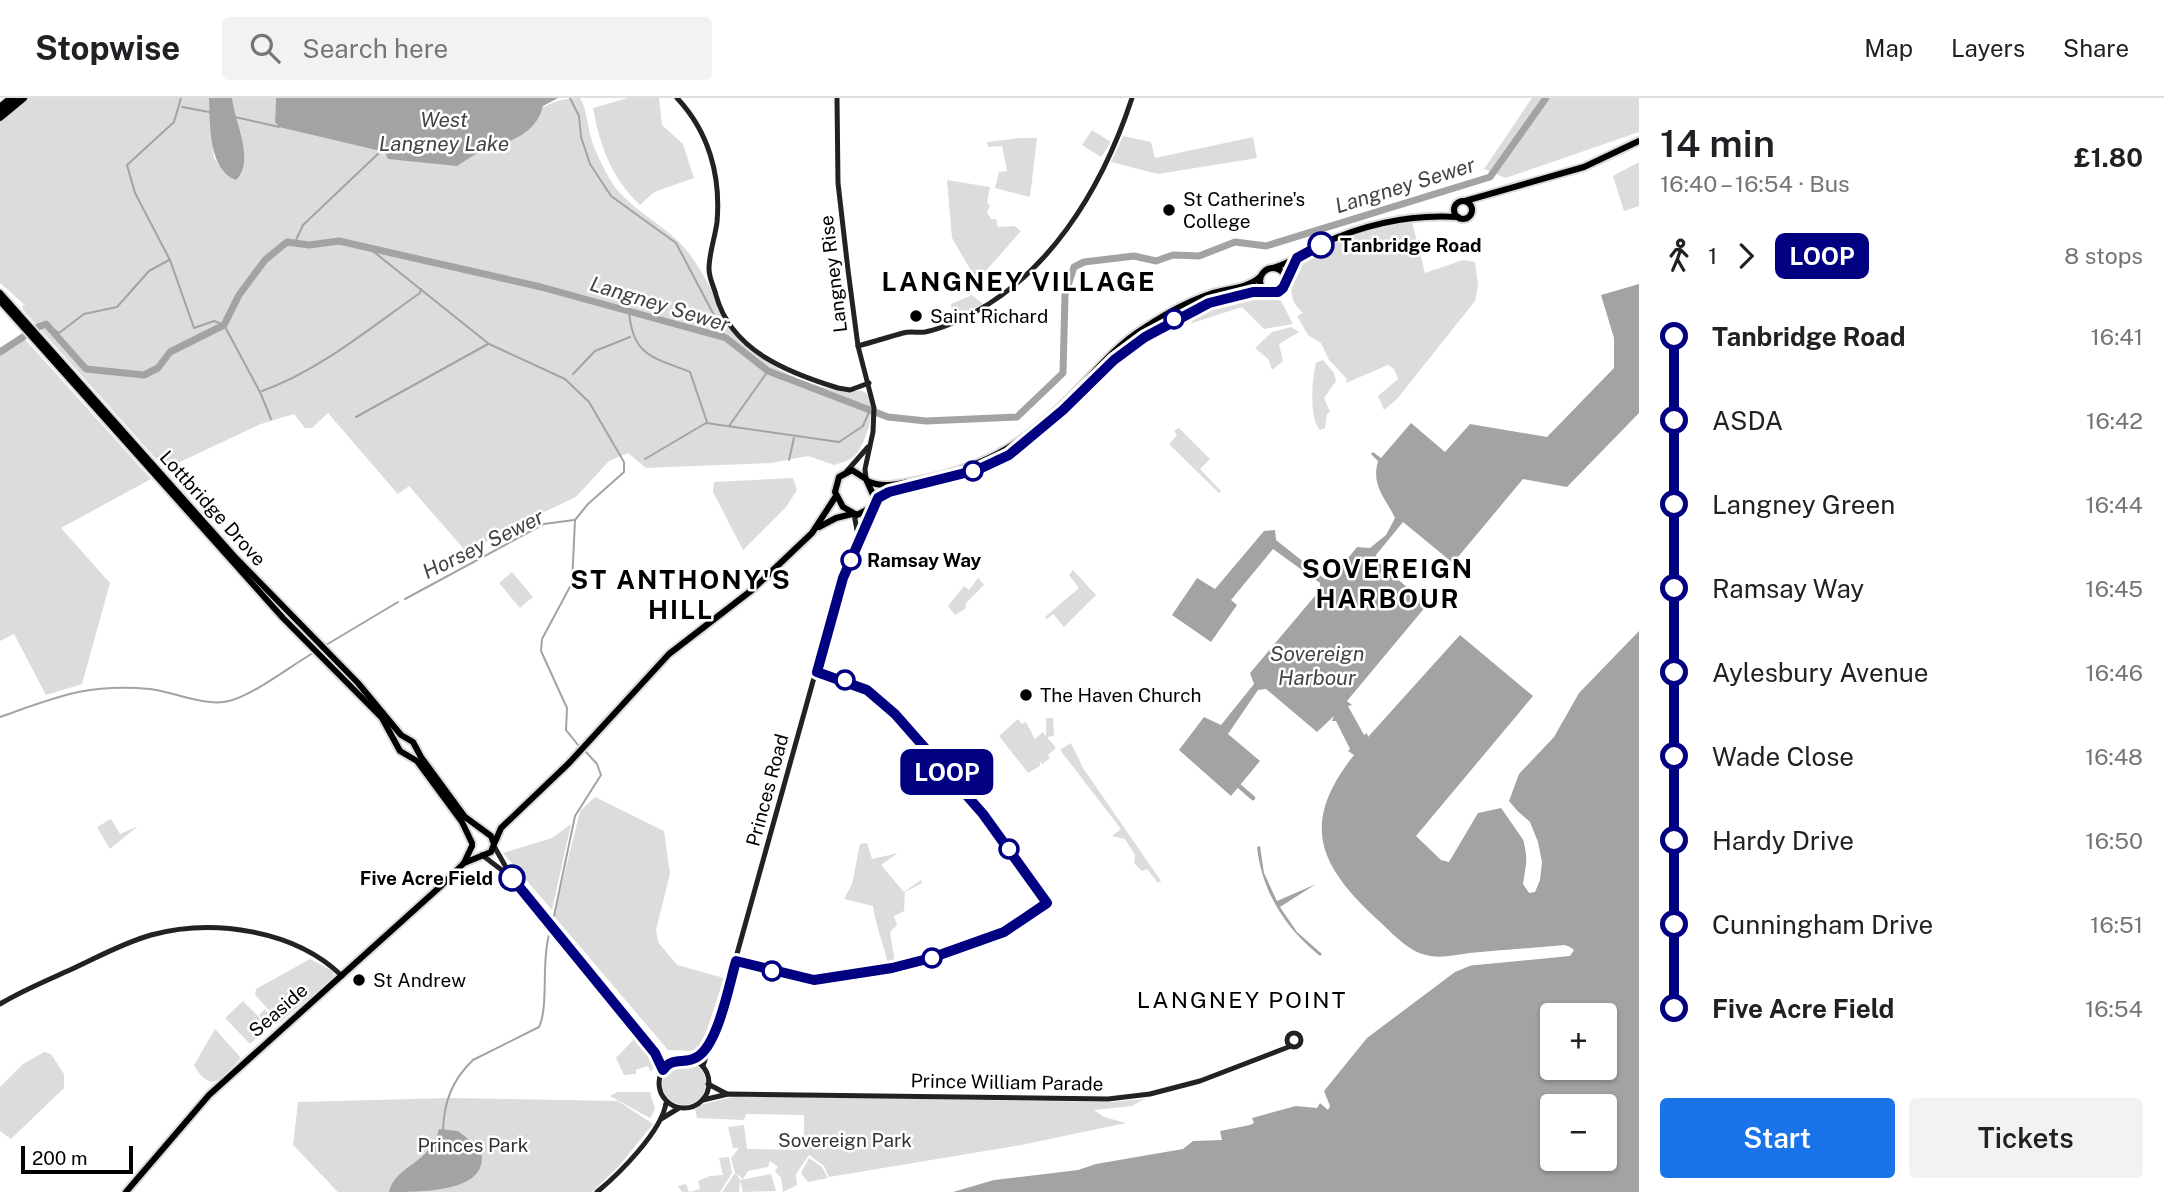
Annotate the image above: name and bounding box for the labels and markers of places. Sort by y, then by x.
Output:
place label: St Catherine's College [1183,188,1305,232]
marker: St Catherine's College [1161,202,1177,218]
marker: Tanbridge Road [1308,232,1334,258]
place label: Tanbridge Road [1340,234,1481,256]
place label: Saint Richard [930,305,1048,327]
marker: Saint Richard [908,308,924,324]
unlabelled marker [1164,309,1184,329]
unlabelled marker [963,461,983,481]
place label: Ramsay Way [867,549,982,571]
marker: Ramsay Way [841,550,861,570]
unlabelled marker [835,670,855,690]
place label: The Haven Church [1040,684,1202,706]
marker: The Haven Church [1018,687,1034,703]
unlabelled marker [999,839,1019,859]
marker: Five Acre Field [499,865,525,891]
place label: Five Acre Field [360,867,493,889]
unlabelled marker [922,948,942,968]
unlabelled marker [762,961,782,981]
place label: St Andrew [373,969,466,991]
marker: St Andrew [351,972,367,988]

